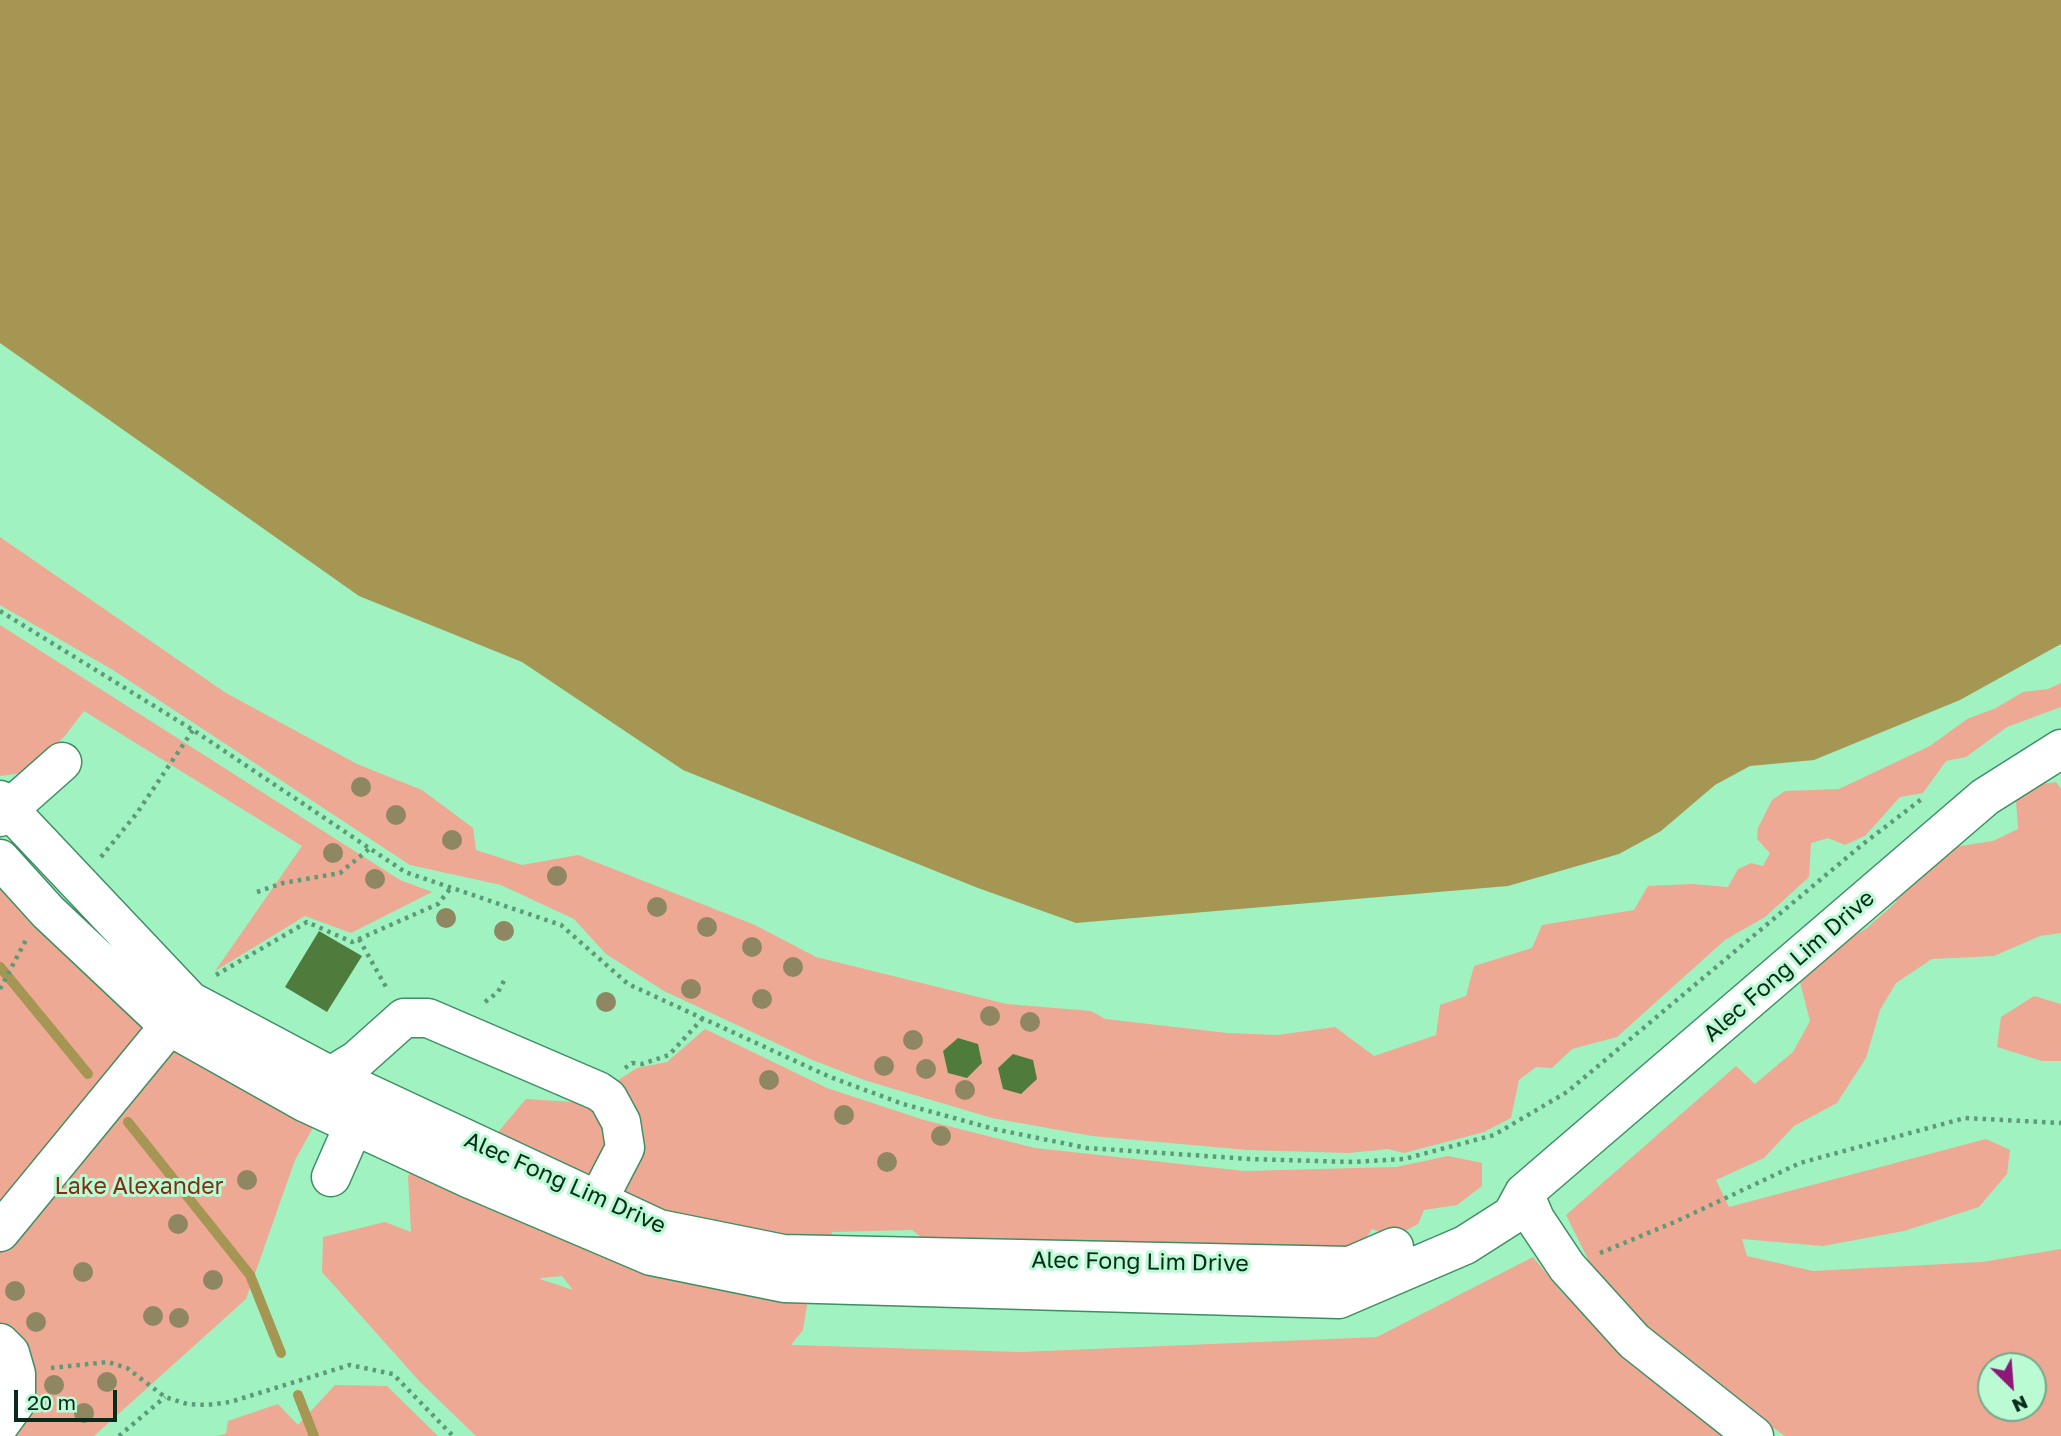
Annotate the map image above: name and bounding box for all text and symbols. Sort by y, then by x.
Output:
street label: Alec Fong Lim Drive [1698,884,1880,1048]
street label: Alec Fong Lim Drive [460,1126,670,1240]
park label: Lake Alexander [55,1173,223,1201]
street label: Alec Fong Lim Drive [1031,1246,1249,1278]
north arrow [1977,1352,2047,1422]
scale bar [18,1376,121,1420]
text: 20 m [27,1389,76,1415]
text: N [2009,1391,2032,1418]

